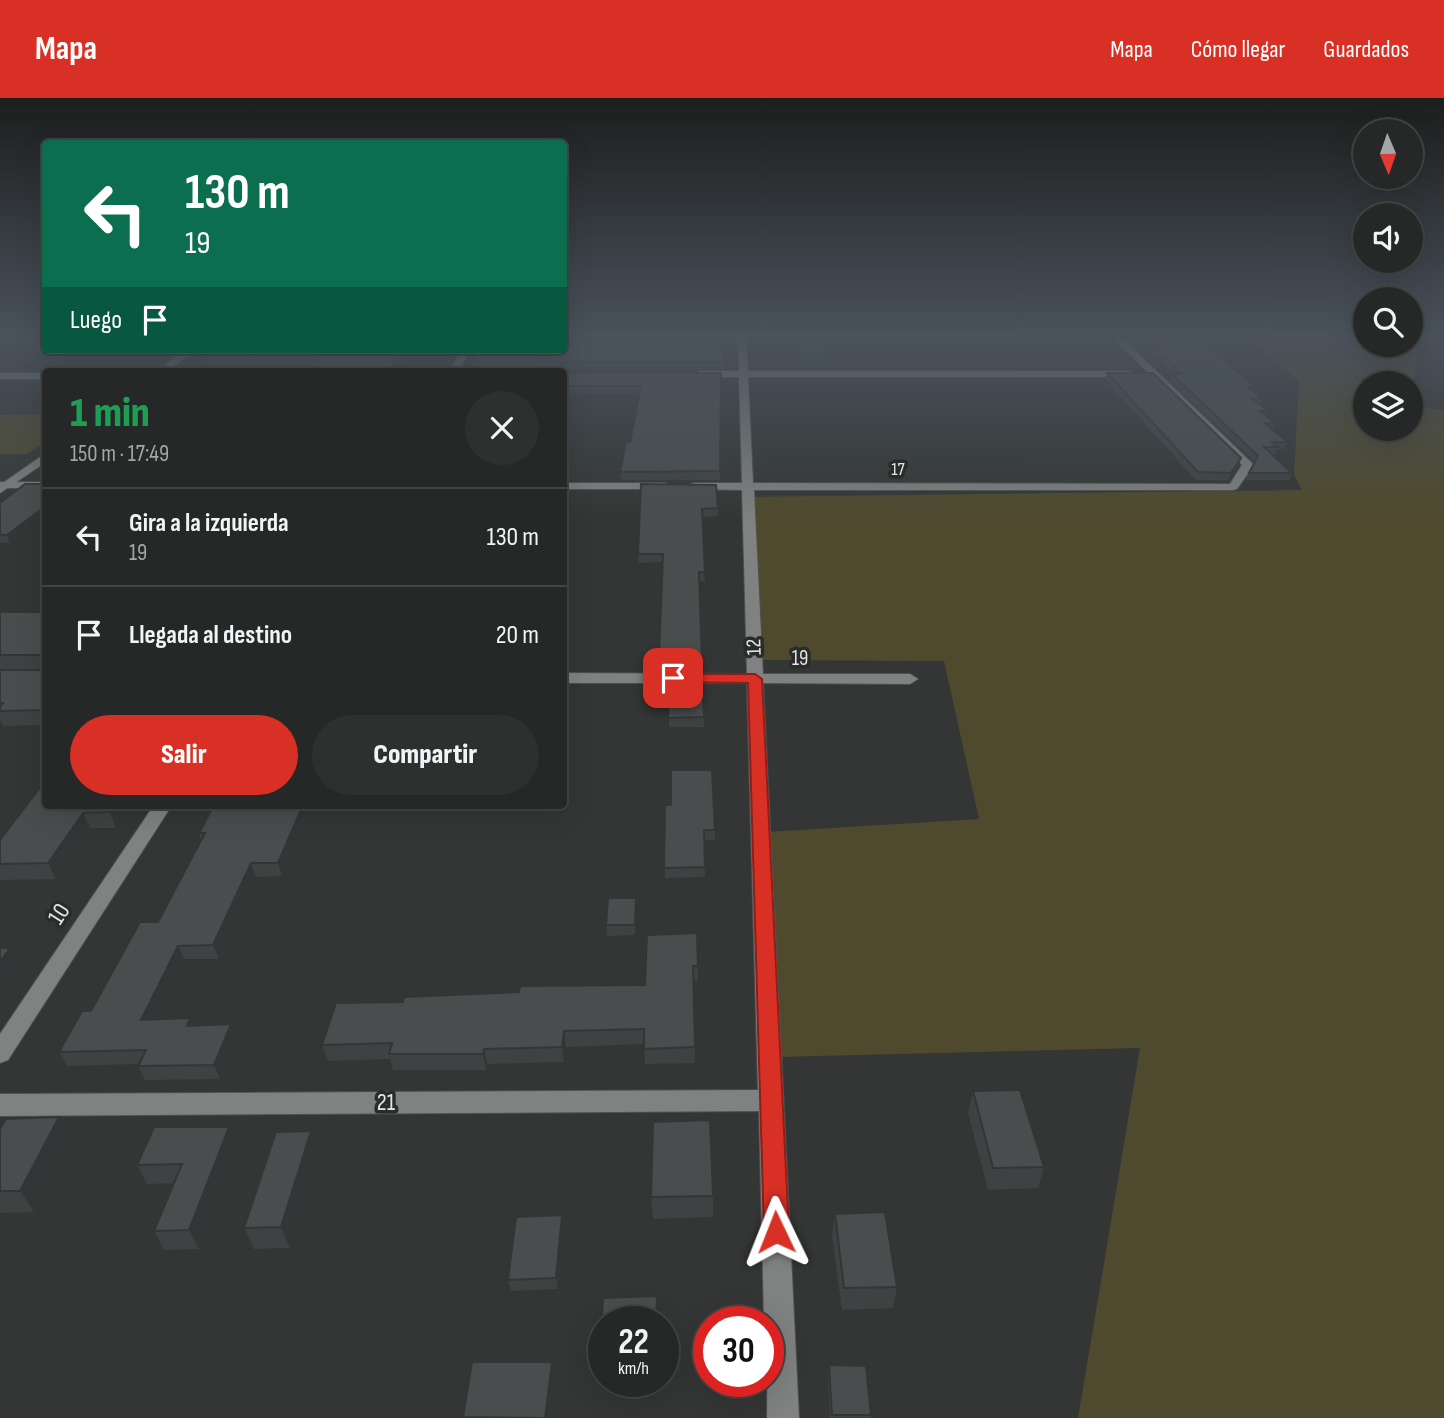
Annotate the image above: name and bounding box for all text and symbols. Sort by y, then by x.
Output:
text: Mapa [35,29,97,69]
text: Mapa [1110,35,1153,64]
text: Cómo llegar [1191,35,1285,64]
text: Guardados [1323,35,1409,64]
north arrow [1353,119,1423,189]
map controls [1353,119,1423,441]
text: 130 m [185,164,290,223]
icon: left [70,168,161,259]
button: sound [1353,203,1423,273]
text: 19 [185,224,210,263]
button: search [1353,287,1423,357]
icon: arrive [136,301,174,339]
text: Luego [70,305,122,336]
button: layers [1353,371,1423,441]
text: 1 min [70,388,150,439]
button: close [465,391,539,465]
text: 150 m · 17:49 [70,440,169,468]
street label: 17 [891,459,906,480]
text: Gira a la izquierda [129,508,289,539]
icon: left [70,518,108,556]
text: 130 m [487,522,539,553]
text: 19 [129,539,147,567]
icon: arrive [70,616,108,654]
text: Llegada al destino [129,620,292,651]
text: 20 m [496,620,539,651]
street label: 12 [741,638,767,656]
street label: 19 [792,646,808,671]
pin [643,648,703,708]
icon: arrive [654,659,692,697]
button: Salir [70,715,298,795]
button: Compartir [312,715,539,795]
street label: 10 [42,898,76,930]
street label: 21 [377,1088,396,1117]
position arrow [739,1195,813,1269]
speed limit sign: 30 [693,1306,784,1397]
text: 22 [618,1321,649,1364]
text: km/h [618,1358,649,1379]

